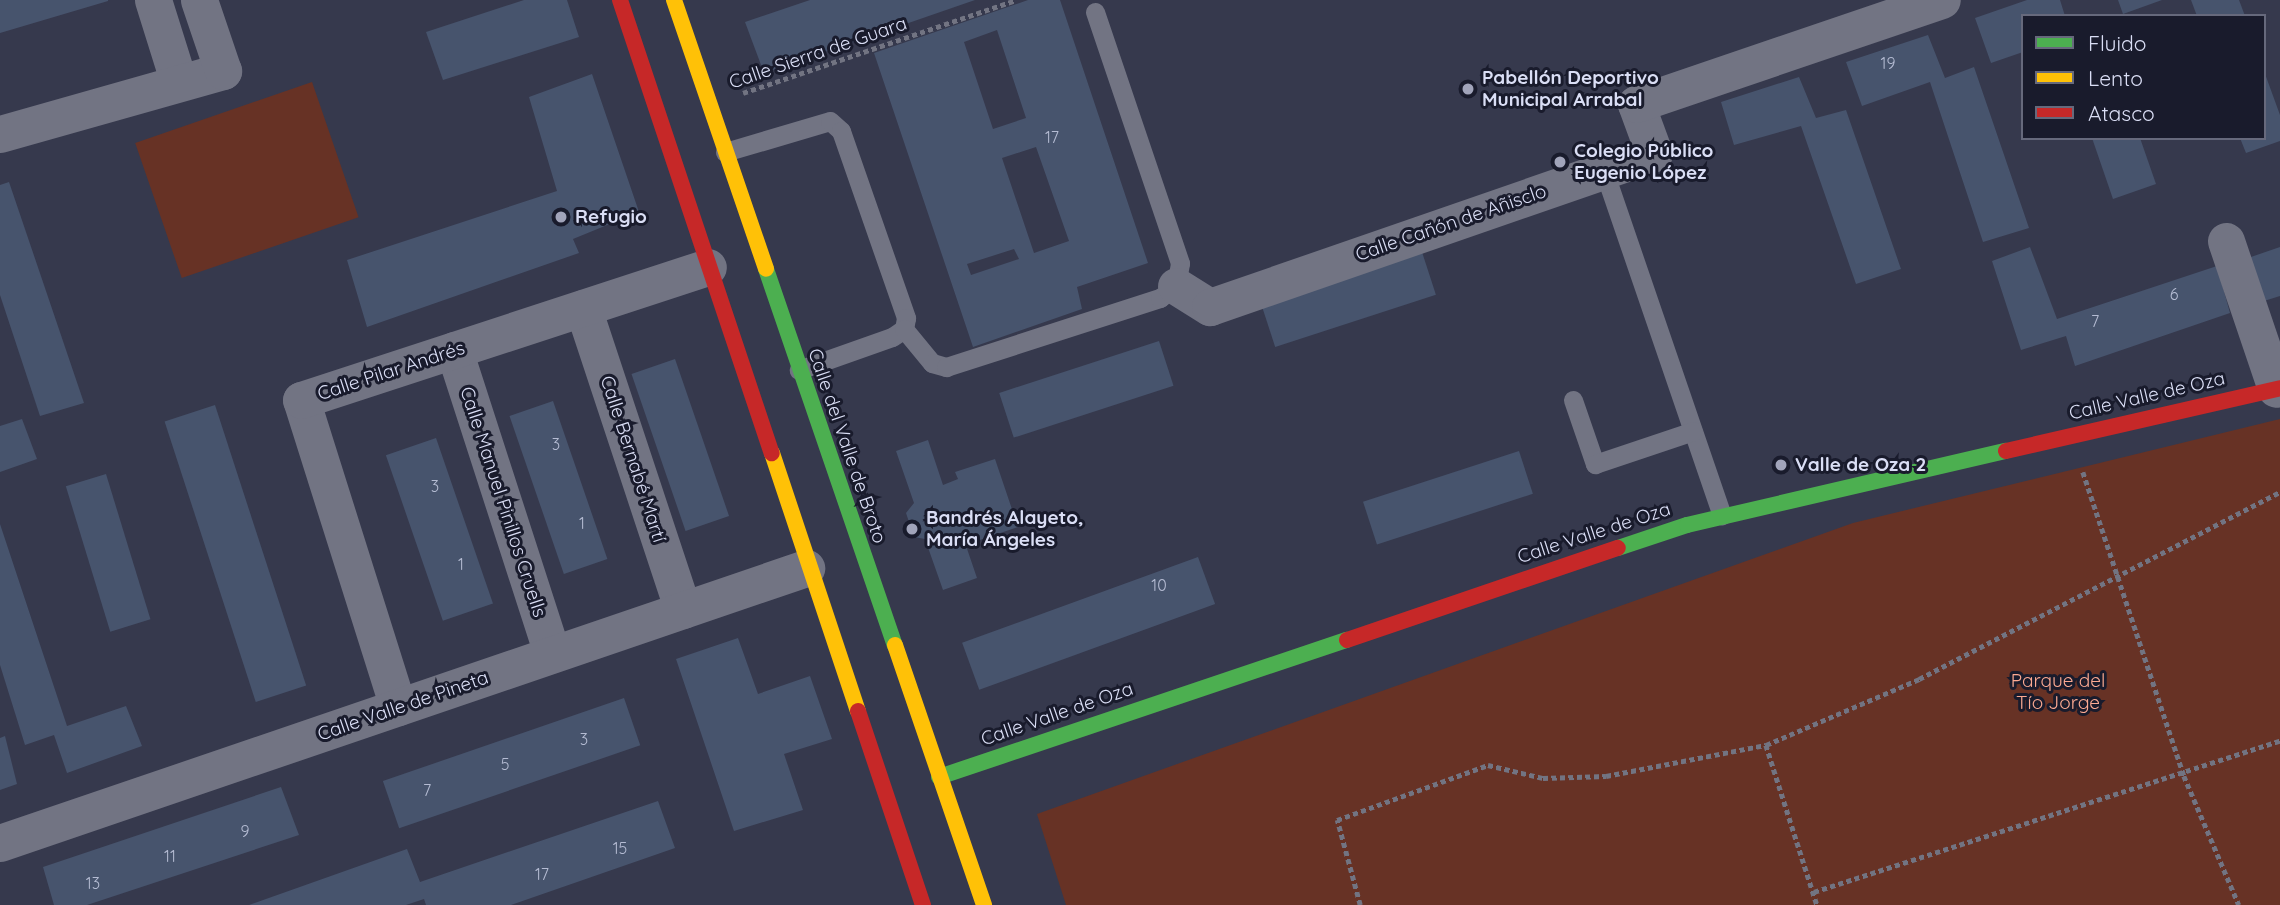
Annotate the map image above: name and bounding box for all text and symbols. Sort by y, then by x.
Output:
street label: Calle Sierra de Guara [726,12,910,94]
legend [2021,14,2266,140]
text: Fluido [2088,30,2146,56]
house number: 19 [1881,53,1895,73]
text: Lento [2088,65,2143,91]
place label: Pabellón Deportivo Municipal Arrabal [1482,67,1659,111]
marker: Pabellón Deportivo Municipal Arrabal [1460,81,1476,97]
text: Atasco [2088,100,2155,126]
house number: 17 [1045,127,1059,147]
place label: Colegio Público Eugenio López [1574,140,1713,184]
marker: Colegio Público Eugenio López [1552,154,1568,170]
street label: Calle Cañón de Añisclo [1353,180,1549,266]
place label: Refugio [575,206,647,228]
marker: Refugio [553,209,569,225]
house number: 6 [2170,284,2178,304]
house number: 7 [2091,311,2099,331]
street label: Calle Pilar Andrés [314,336,468,406]
street label: Calle del Valle de Broto [803,346,891,546]
street label: Calle Valle de Oza [2067,367,2227,425]
street label: Calle Bernabé Martí [595,373,671,545]
street label: Calle Manuel Pinillos Cruells [455,384,551,620]
house number: 3 [552,434,560,454]
place label: Valle de Oza 2 [1795,454,1926,476]
marker: Valle de Oza 2 [1773,457,1789,473]
house number: 3 [431,476,439,496]
street label: Calle Valle de Oza [1515,498,1673,568]
place label: Bandrés Alayeto, María Ángeles [926,507,1083,551]
house number: 1 [579,513,585,533]
marker: Bandrés Alayeto, María Ángeles [904,521,920,537]
house number: 1 [458,554,464,574]
house number: 10 [1151,575,1167,595]
street label: Calle Valle de Pineta [315,666,491,746]
park label: Parque del Tío Jorge [2011,670,2105,714]
street label: Calle Valle de Oza [978,677,1136,751]
house number: 3 [580,729,588,749]
house number: 5 [501,754,509,774]
house number: 7 [423,780,431,800]
house number: 9 [241,821,249,841]
house number: 15 [613,838,627,858]
house number: 11 [164,846,176,866]
house number: 17 [535,864,549,884]
house number: 13 [86,873,100,893]

